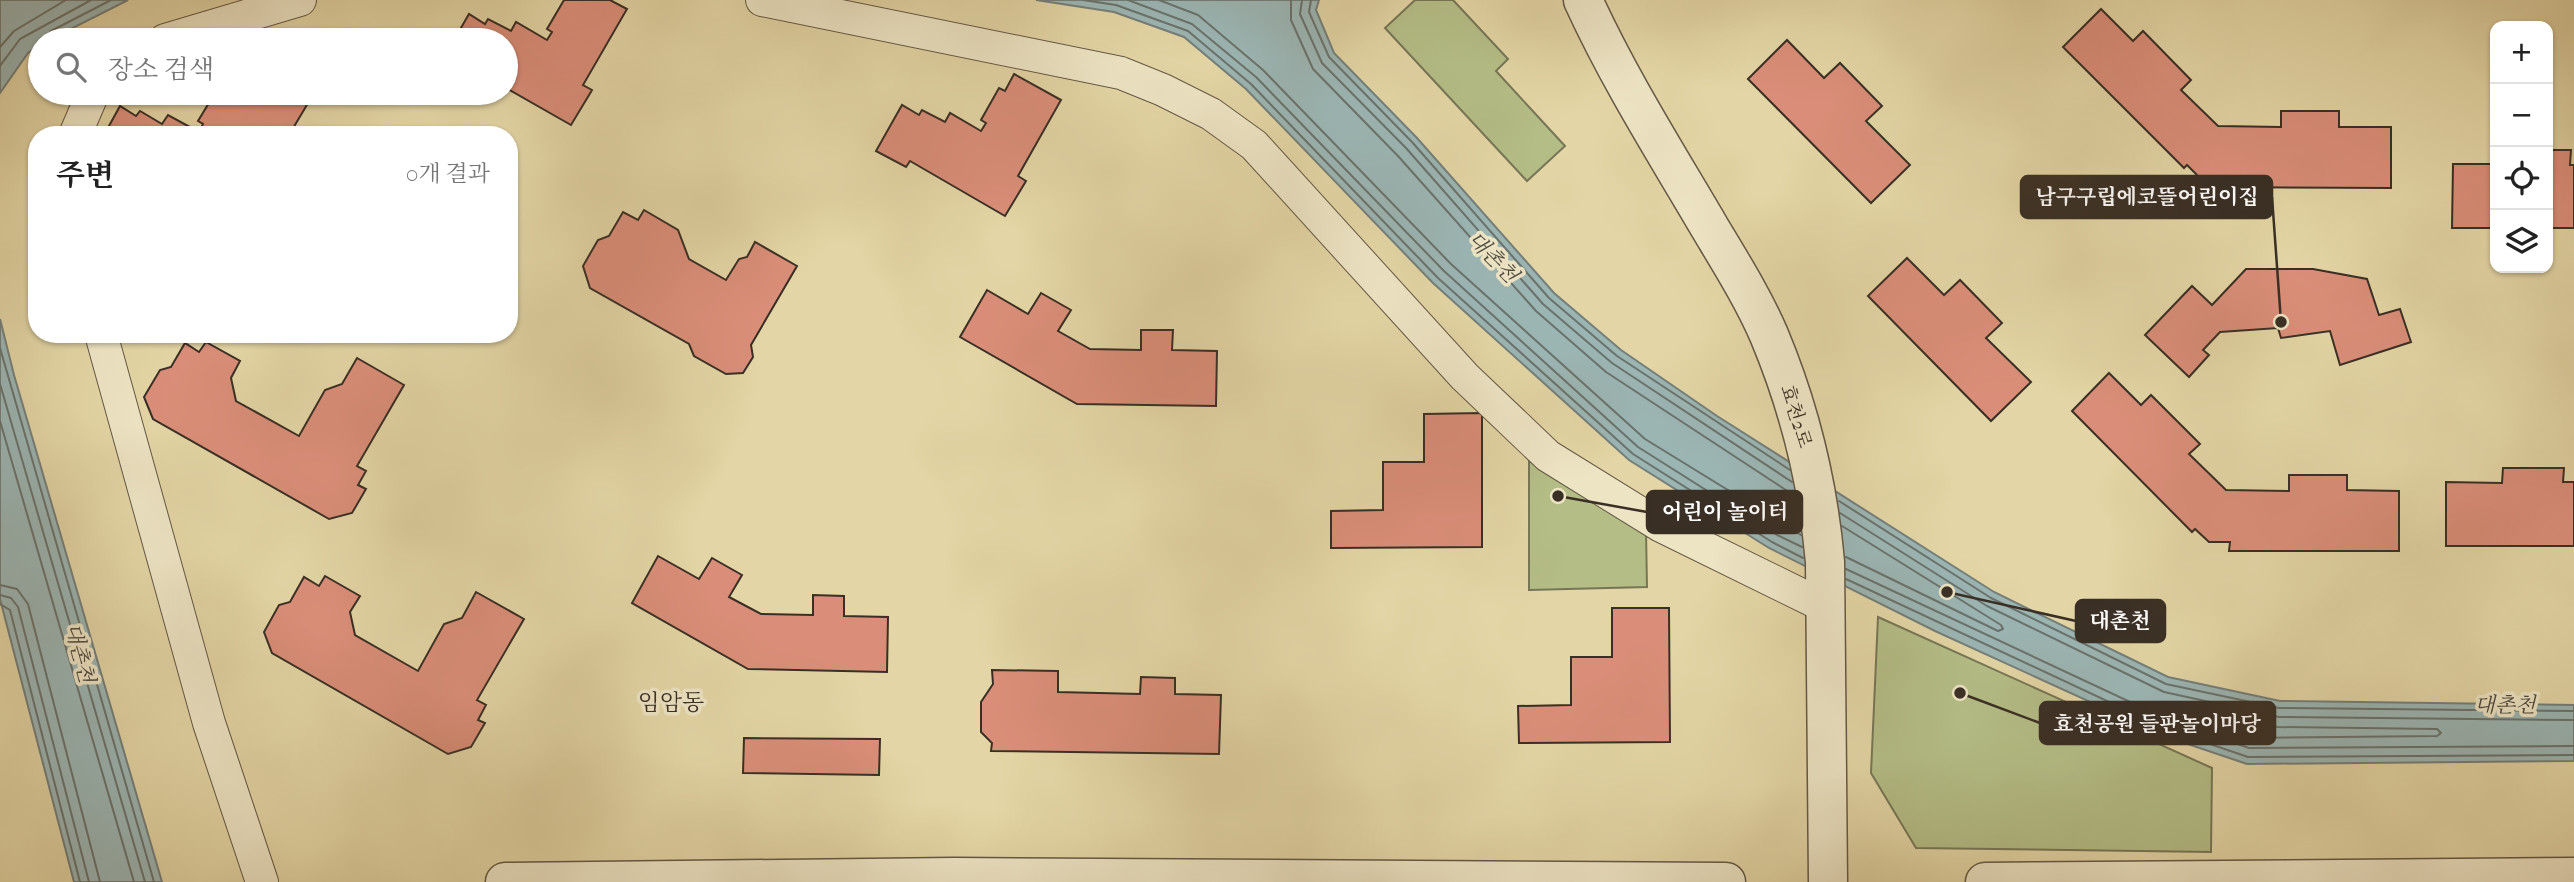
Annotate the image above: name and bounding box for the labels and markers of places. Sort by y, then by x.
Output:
callout: 남구구립에코뜰어린이집 [2021,176,2272,218]
callout: 어린이 놀이터 [1647,491,1802,533]
callout: 대촌천 [2076,600,2165,642]
callout: 효천공원 들판놀이마당 [2040,702,2275,744]

